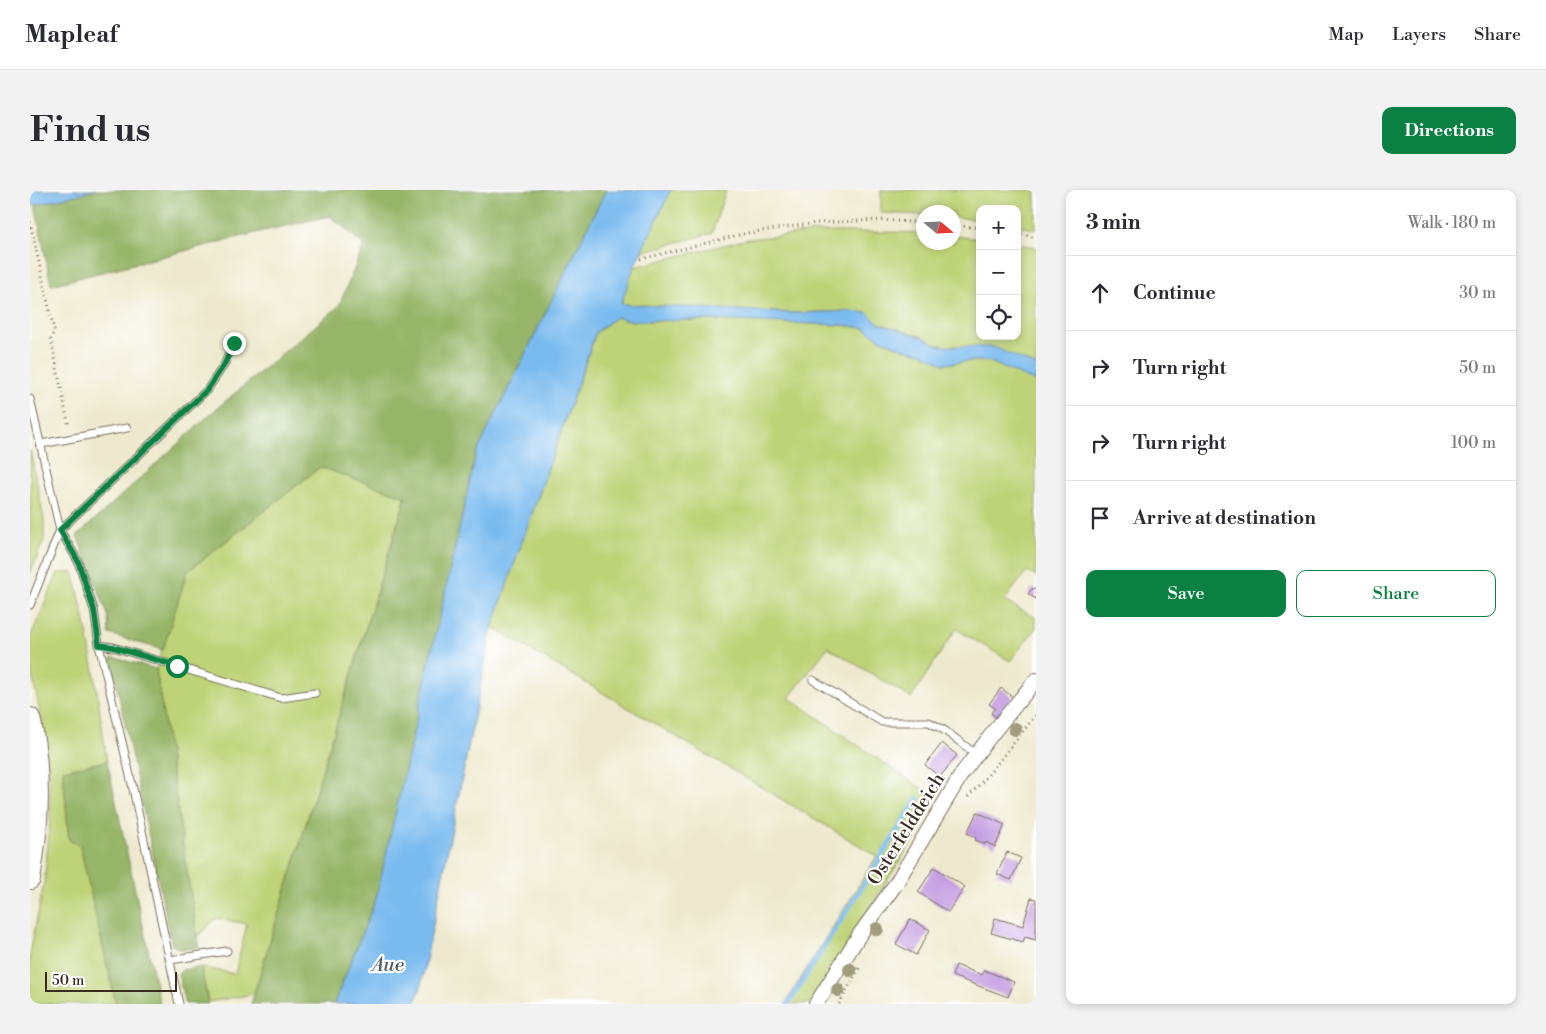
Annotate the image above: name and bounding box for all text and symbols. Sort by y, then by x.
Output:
text: Mapleaf [25,20,118,50]
text: Map [1329,23,1364,46]
text: Layers [1392,23,1446,46]
text: Share [1474,23,1521,46]
button: Directions [1382,107,1516,154]
text: Find us [30,109,150,152]
north arrow [916,205,961,250]
map controls [976,205,1021,340]
button: + [976,205,1021,250]
text: 3 min [1086,210,1141,236]
text: Walk · 180 m [1408,213,1496,233]
button: − [976,250,1021,295]
icon: ahead [1086,279,1114,307]
text: Continue [1133,281,1216,305]
text: 30 m [1459,283,1496,303]
button: locate [976,295,1021,340]
route end [223,332,246,355]
icon: right [1086,354,1114,382]
text: Turn right [1133,356,1226,380]
text: 50 m [1459,358,1496,378]
icon: right [1086,429,1114,457]
text: Turn right [1133,431,1226,455]
text: 100 m [1451,433,1496,453]
icon: arrive [1086,504,1114,532]
text: Arrive at destination [1133,506,1316,530]
button: Save [1086,570,1286,617]
button: Share [1296,570,1496,617]
route start [166,655,189,678]
street label: Osterfelddeich [862,768,950,890]
water label: Aue [370,953,405,978]
scale bar [45,969,178,992]
text: 50 m [52,972,84,990]

